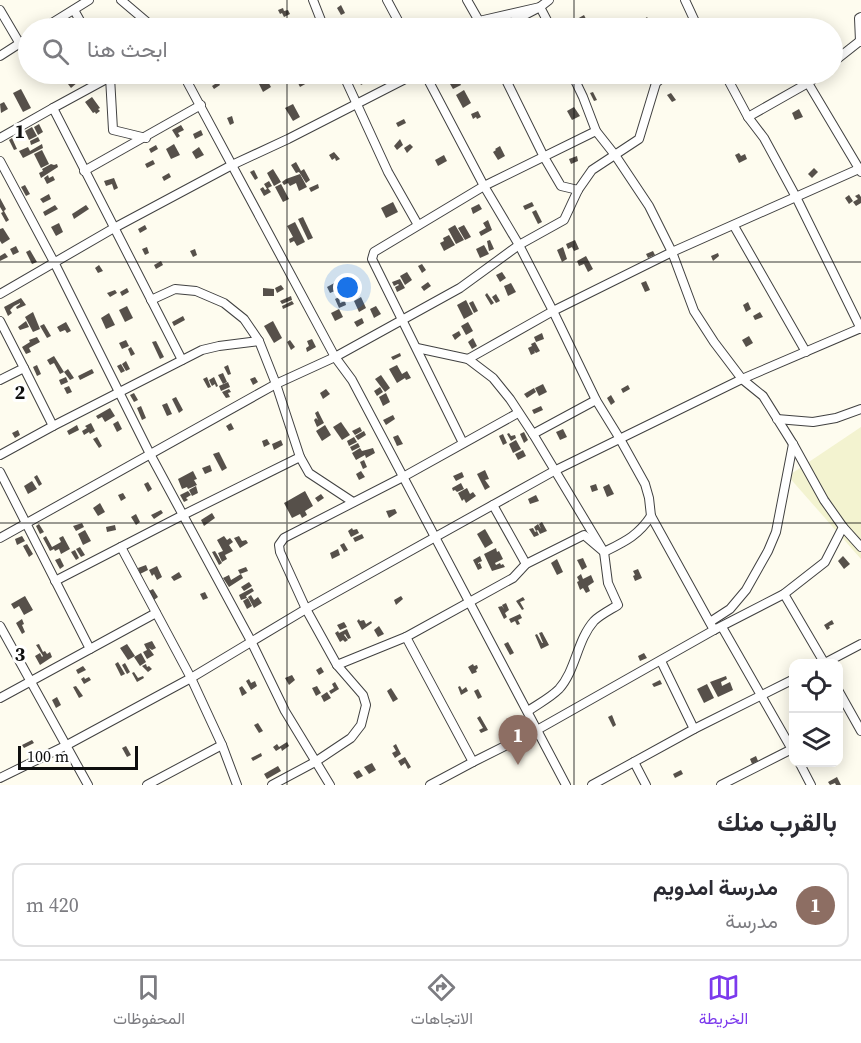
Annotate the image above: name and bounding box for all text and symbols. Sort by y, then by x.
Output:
search box [18,18,843,84]
text: ابحث هنا [87,34,168,64]
icon: search [39,35,72,68]
text: 1 [15,117,25,145]
your location [333,273,362,302]
text: 2 [15,378,26,406]
text: 3 [15,640,26,668]
map controls [789,659,843,767]
button: locate [789,659,843,713]
button: layers [789,713,843,767]
pin: 1 [498,716,538,765]
scale bar [18,743,138,770]
text: 100 m [27,745,69,767]
text: بالقرب منك [717,804,837,840]
text: مدرسة امدويم [653,872,778,902]
text: 420 m [26,891,79,919]
text: 1 [810,891,821,919]
text: مدرسة [725,907,778,935]
tab: المحفوظات [113,971,185,1033]
tab: الاتجاهات [411,971,473,1033]
tab: الخريطة [699,971,748,1033]

